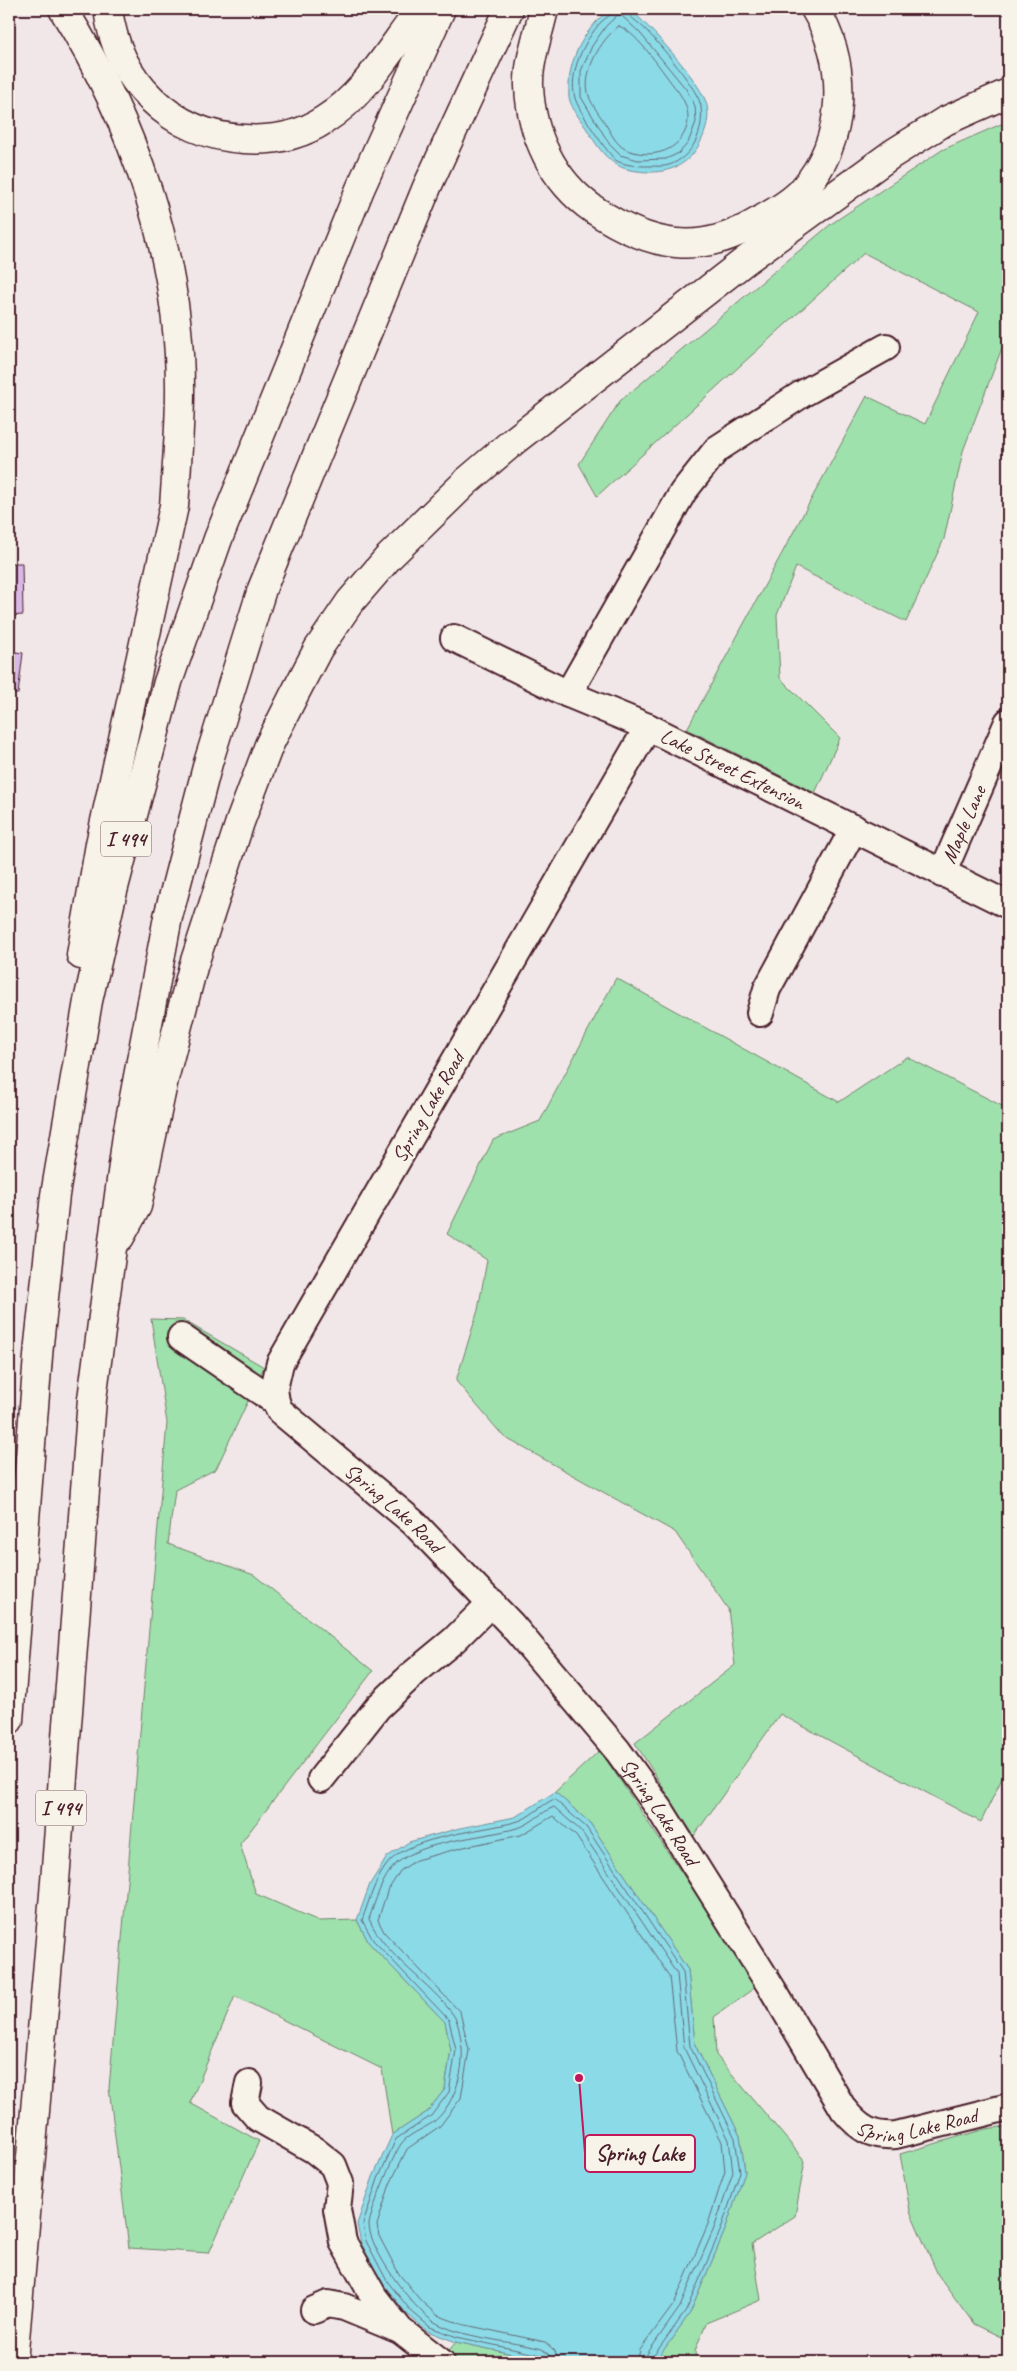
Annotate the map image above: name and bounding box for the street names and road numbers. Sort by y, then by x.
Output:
street label: Lake Street Extension [656,722,810,816]
street label: Maple Lane [935,780,993,867]
road number: I 494 [101,822,151,856]
street label: Spring Lake Road [386,1045,471,1167]
street label: Spring Lake Road [339,1457,451,1560]
street label: Spring Lake Road [615,1753,706,1872]
road number: I 494 [36,1790,86,1826]
street label: Spring Lake Road [851,2102,983,2148]

